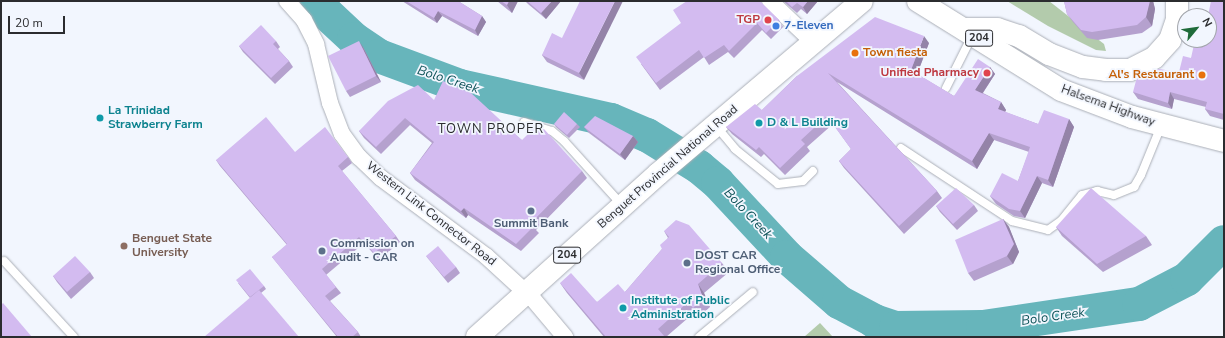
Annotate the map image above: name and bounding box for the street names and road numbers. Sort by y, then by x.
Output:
road number: 204 [965,29,993,47]
street label: Halsema Highway [1059,82,1157,130]
street label: Benguet Provincial National Road [595,102,741,232]
street label: Western Link Connector Road [363,159,499,269]
road number: 204 [553,246,581,264]

